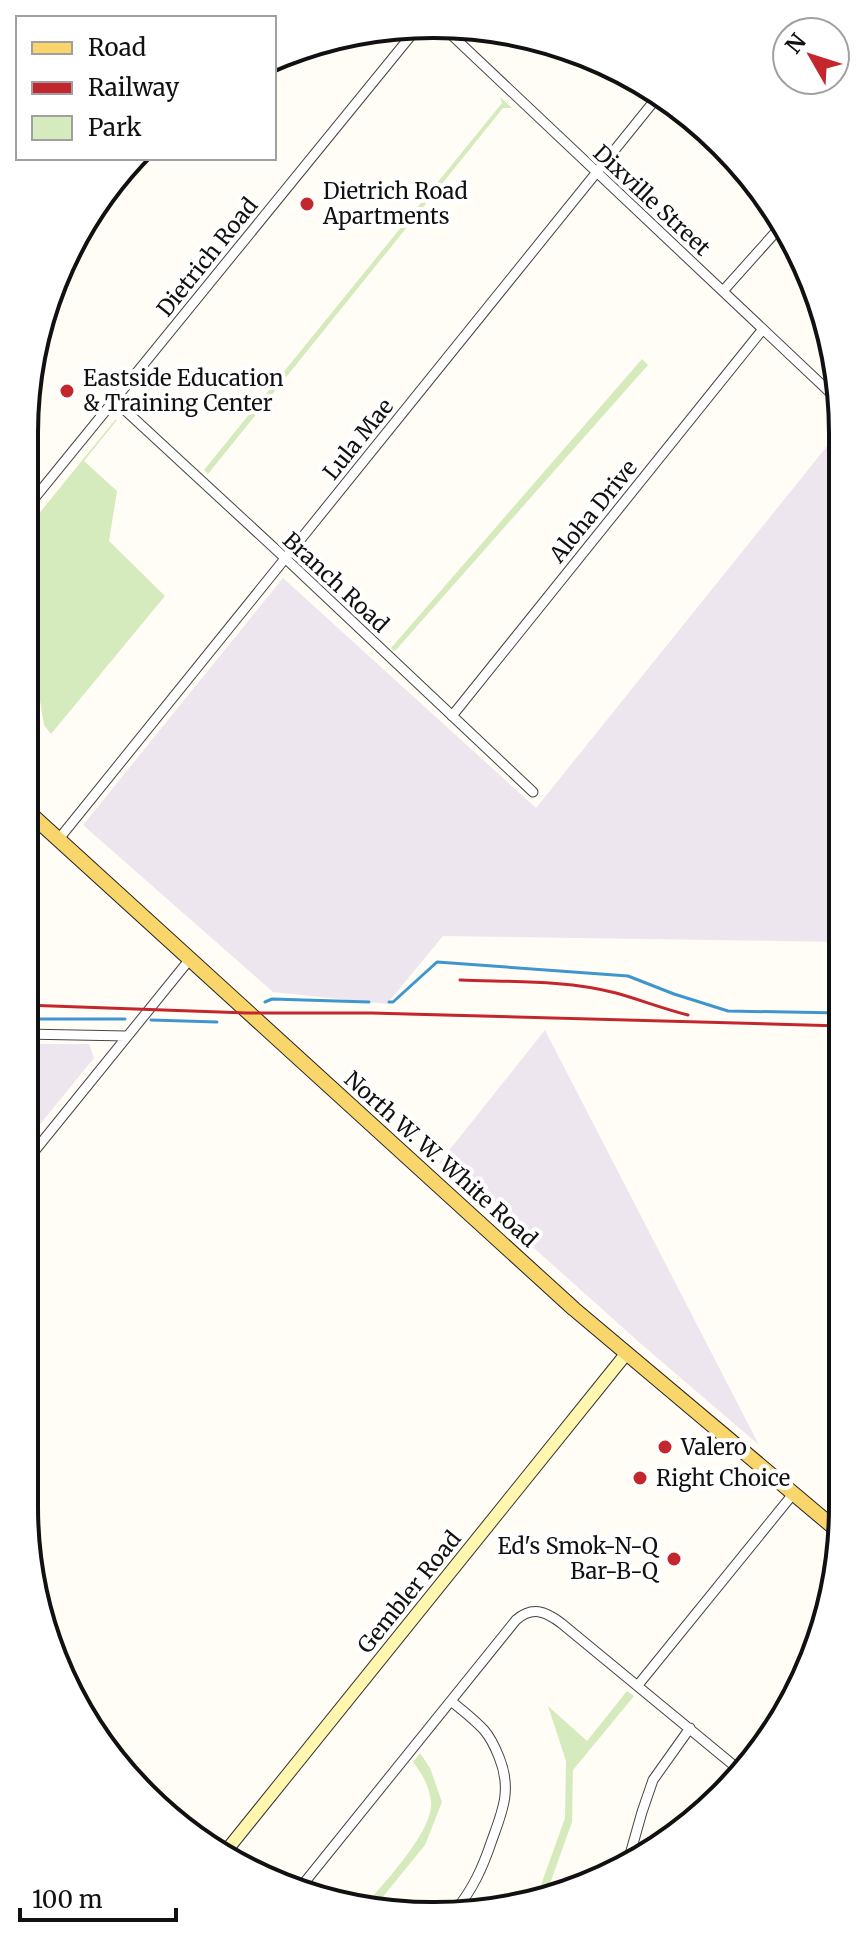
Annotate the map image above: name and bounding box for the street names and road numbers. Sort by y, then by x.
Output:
street label: Dixville Street [588,139,717,262]
street label: Dietrich Road [151,192,263,322]
street label: Lula Mae [317,393,399,485]
street label: Aloha Drive [543,454,643,569]
street label: Branch Road [277,526,395,638]
street label: North W. W. White Road [339,1065,543,1253]
street label: Gembler Road [351,1525,467,1659]

